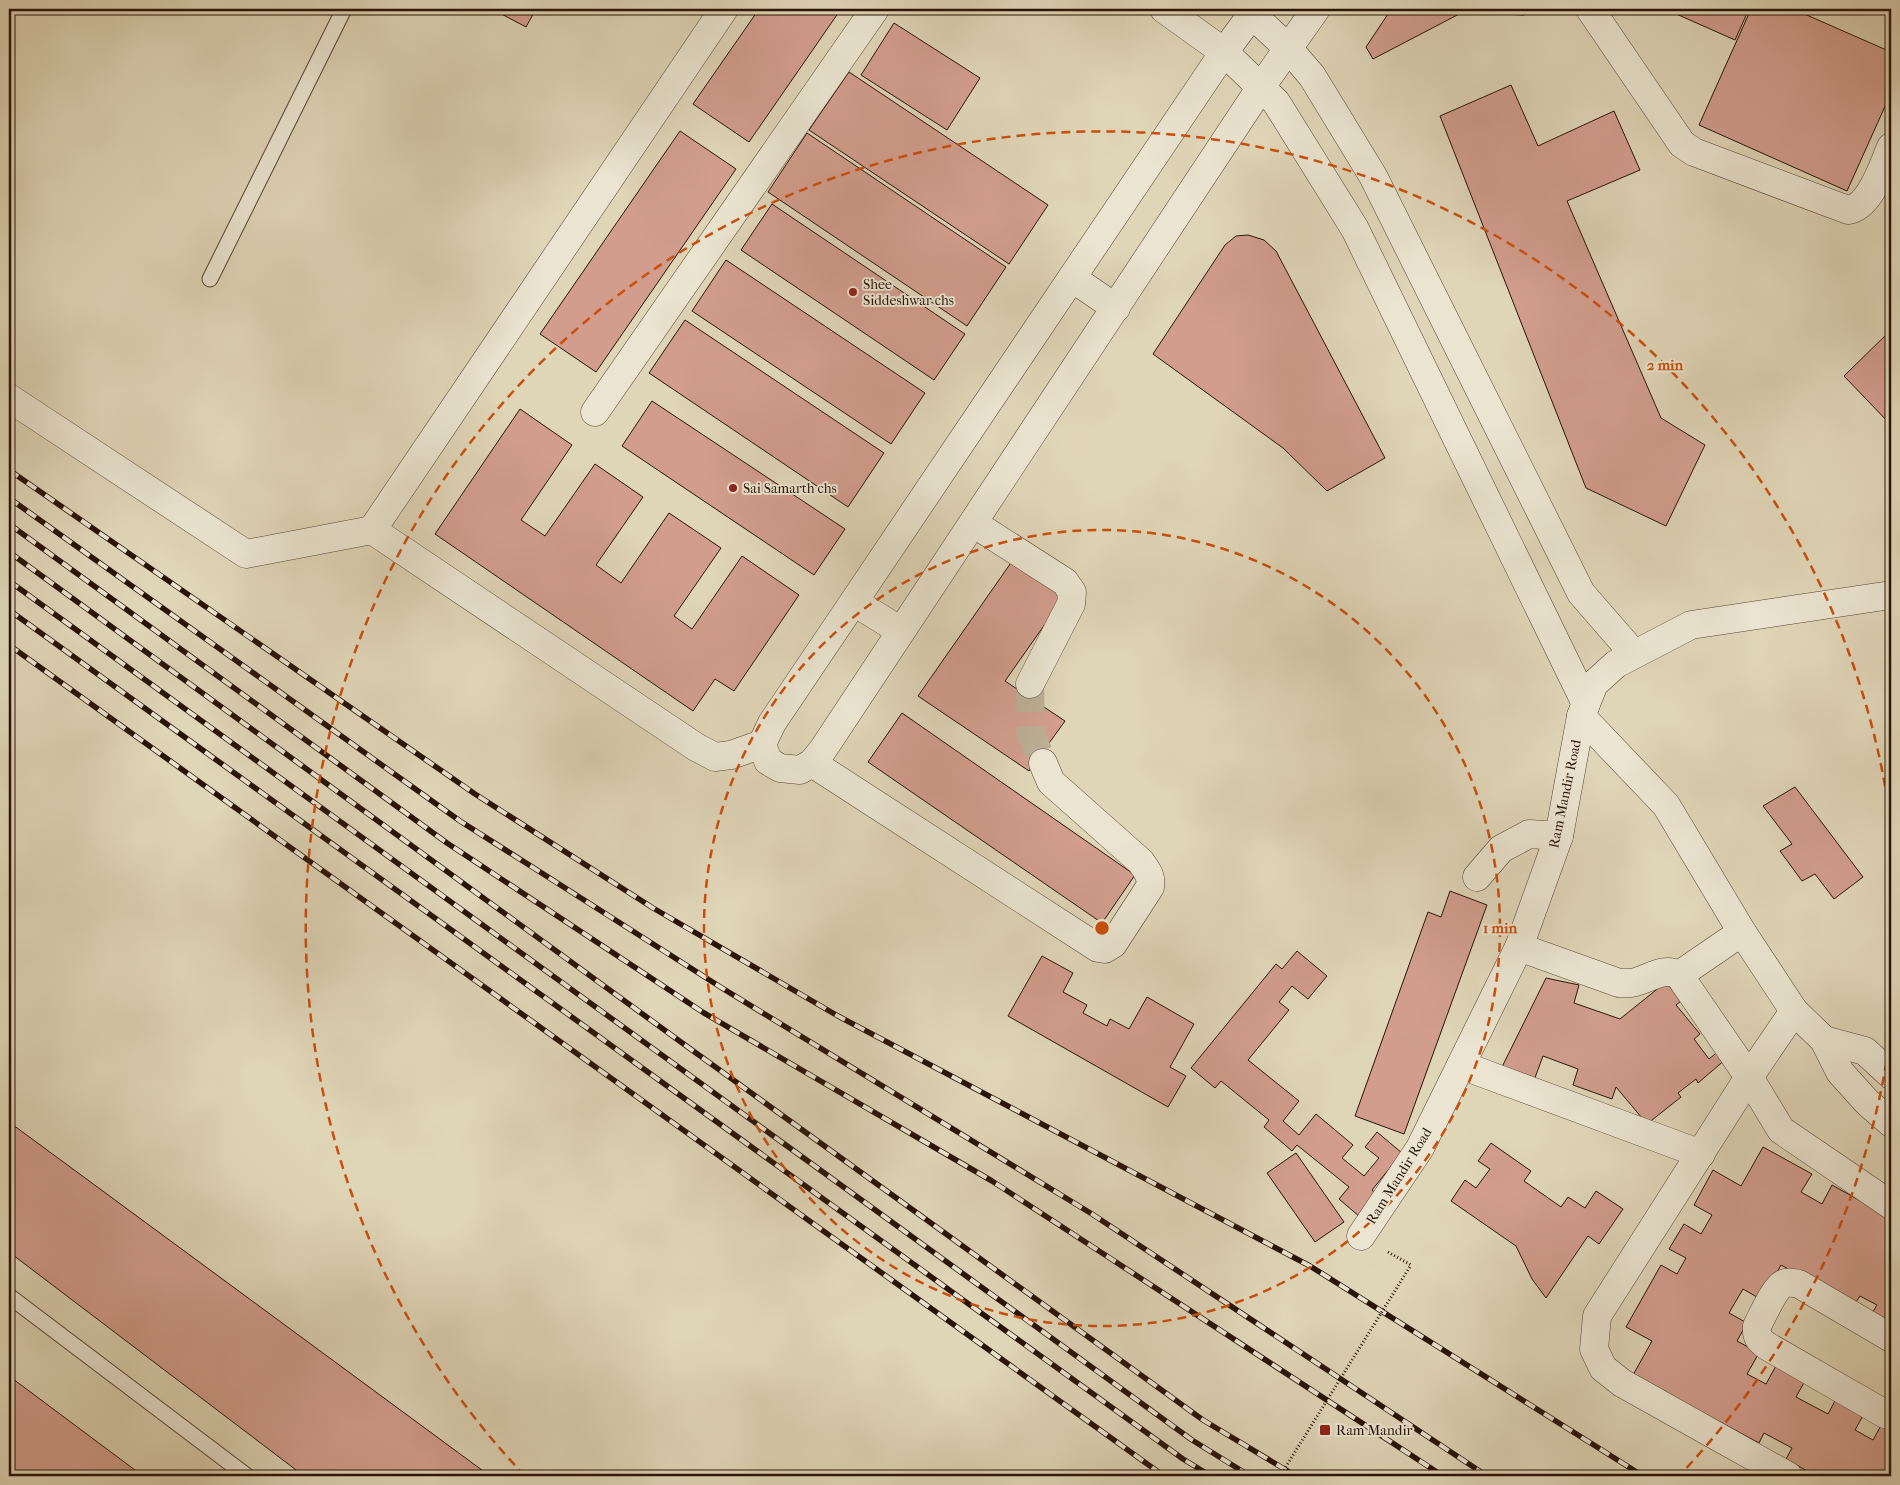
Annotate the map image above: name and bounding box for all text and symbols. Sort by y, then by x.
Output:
place label: Shee Siddeshwar chs [863,276,954,309]
marker: Shee Siddeshwar chs [847,286,859,298]
text: 2 min [1647,356,1684,374]
place label: Sai Samarth chs [743,480,837,497]
marker: Sai Samarth chs [727,482,739,494]
street label: Ram Mandir Road [1545,738,1585,850]
centre of rings [1093,919,1111,937]
text: 1 min [1483,919,1517,937]
street label: Ram Mandir Road [1362,1124,1436,1227]
place label: Ram Mandir [1336,1422,1413,1439]
marker: Ram Mandir [1318,1423,1332,1437]

